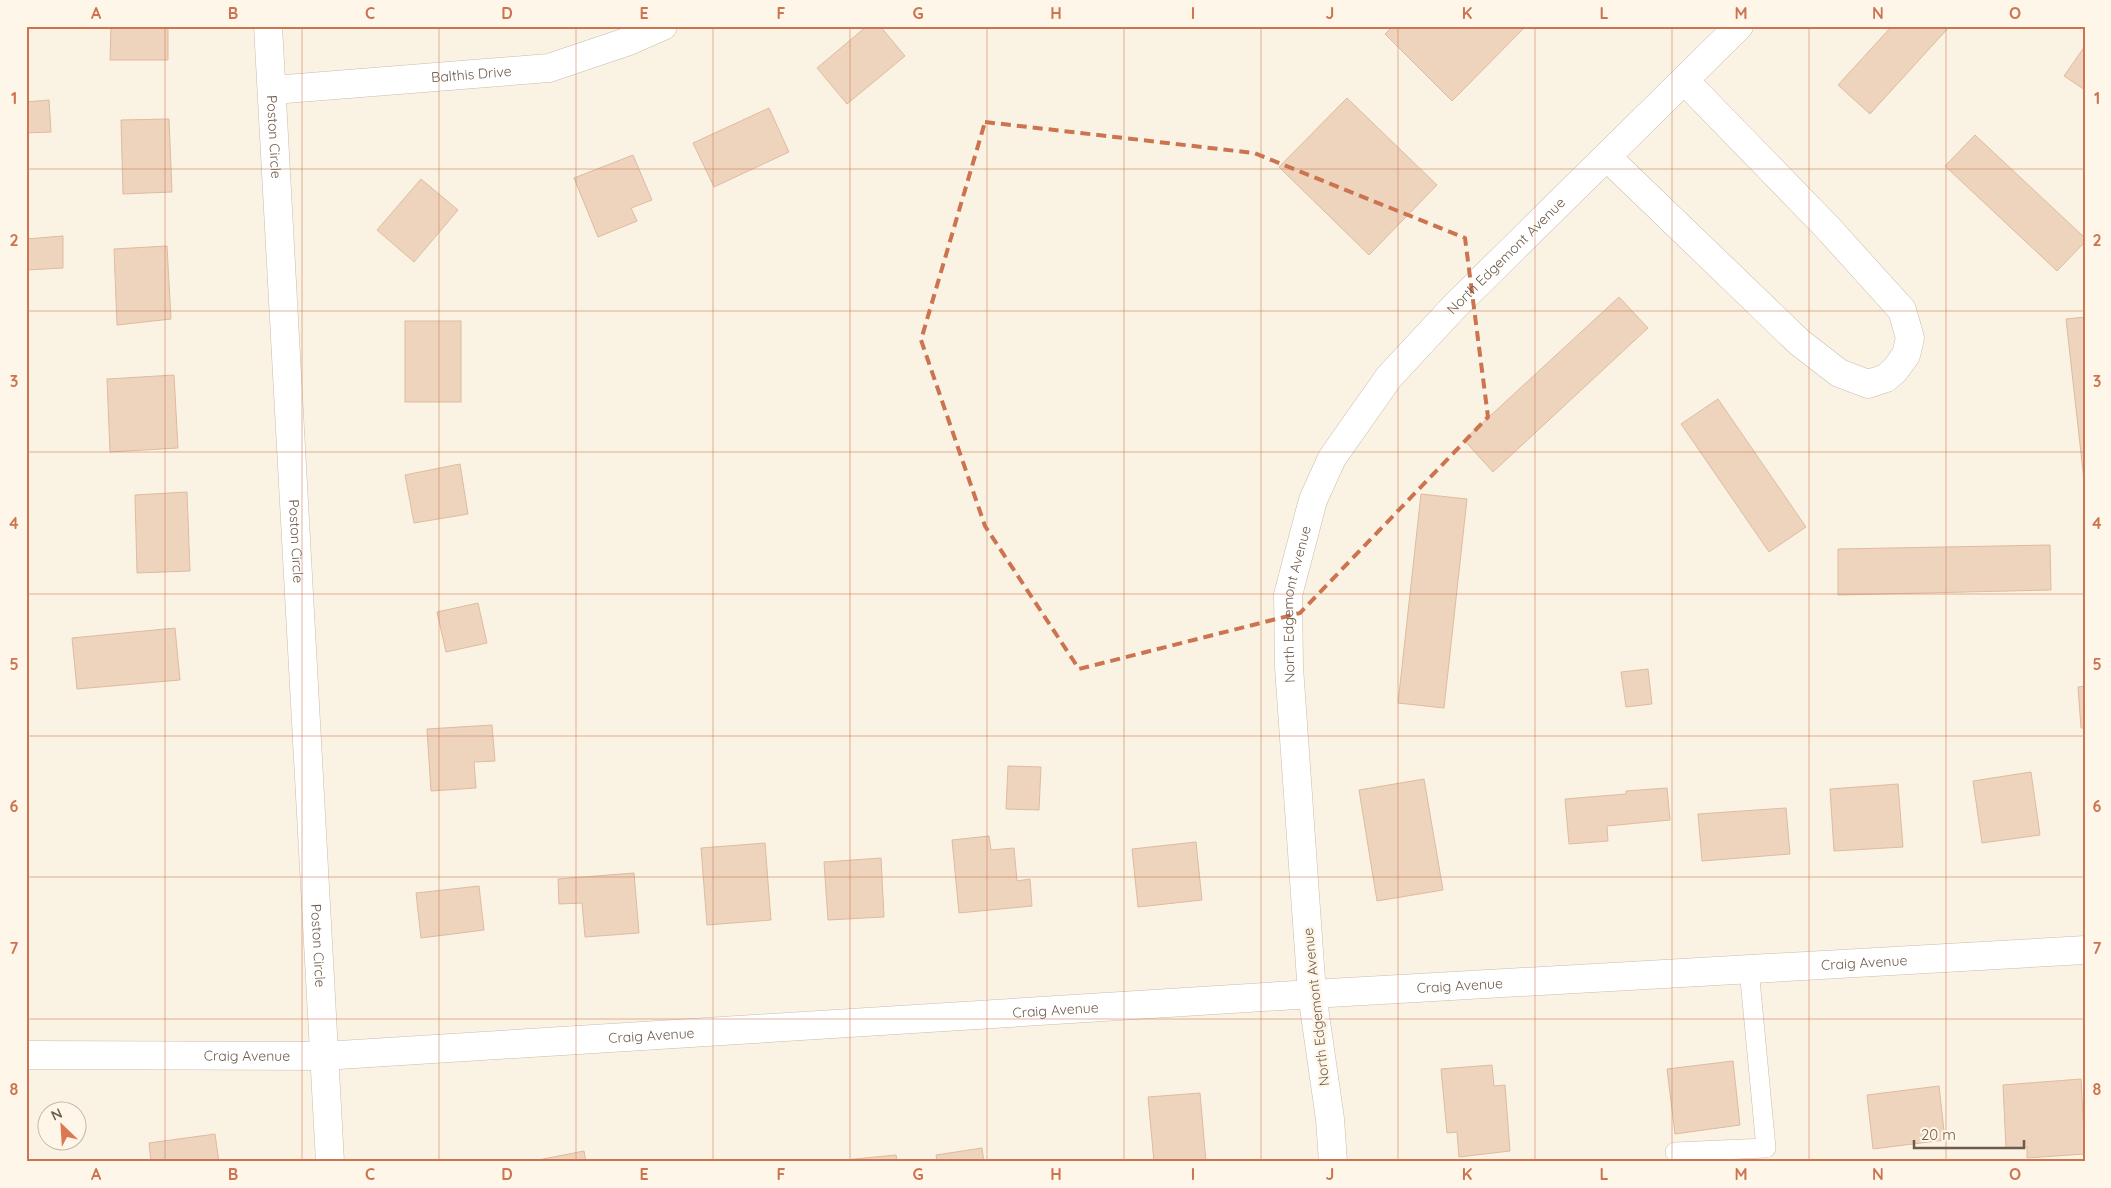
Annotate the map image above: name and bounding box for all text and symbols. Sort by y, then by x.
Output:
text: A [91,3,102,23]
text: B [228,3,238,23]
text: C [365,3,375,23]
text: D [501,3,513,23]
text: E [639,3,649,23]
text: F [777,3,786,23]
text: G [912,3,924,23]
text: H [1050,3,1062,23]
text: I [1191,3,1195,23]
text: J [1326,3,1334,23]
text: K [1462,3,1472,23]
text: L [1600,3,1609,23]
text: M [1734,3,1748,23]
text: N [1872,3,1884,23]
text: O [2009,3,2021,23]
street label: Balthis Drive [430,62,512,86]
text: 1 [11,88,17,108]
text: 1 [2094,88,2100,108]
street label: Poston Circle [263,94,285,179]
street label: North Edgemont Avenue [1443,193,1569,318]
text: 2 [9,230,19,250]
text: 2 [2092,230,2102,250]
text: 3 [10,371,18,391]
text: 3 [2093,371,2101,391]
street label: Poston Circle [285,499,307,584]
text: 4 [9,513,19,533]
text: 4 [2092,513,2102,533]
street label: North Edgemont Avenue [1279,524,1315,683]
text: 5 [9,654,19,674]
text: 5 [2092,654,2102,674]
text: 6 [10,796,19,816]
text: 6 [2093,796,2102,816]
street label: Poston Circle [307,903,329,988]
street label: North Edgemont Avenue [1299,927,1333,1087]
text: 7 [10,938,19,958]
text: 7 [2093,938,2102,958]
street label: Craig Avenue [1821,951,1908,974]
street label: Craig Avenue [1416,974,1504,997]
street label: Craig Avenue [1012,998,1099,1022]
street label: Craig Avenue [608,1024,695,1047]
street label: Craig Avenue [204,1047,290,1065]
text: 8 [10,1079,19,1099]
text: 8 [2093,1079,2102,1099]
north arrow [38,1100,88,1150]
text: N [48,1104,65,1125]
scale bar [1914,1118,2024,1150]
text: 20 m [1921,1125,1956,1144]
text: A [91,1164,102,1184]
text: B [228,1164,238,1184]
text: C [365,1164,375,1184]
text: D [501,1164,513,1184]
text: E [639,1164,649,1184]
text: F [777,1164,786,1184]
text: G [912,1164,924,1184]
text: H [1050,1164,1062,1184]
text: I [1191,1164,1195,1184]
text: J [1326,1164,1334,1184]
text: K [1462,1164,1472,1184]
text: L [1600,1164,1609,1184]
text: M [1734,1164,1748,1184]
text: N [1872,1164,1884,1184]
text: O [2009,1164,2021,1184]

